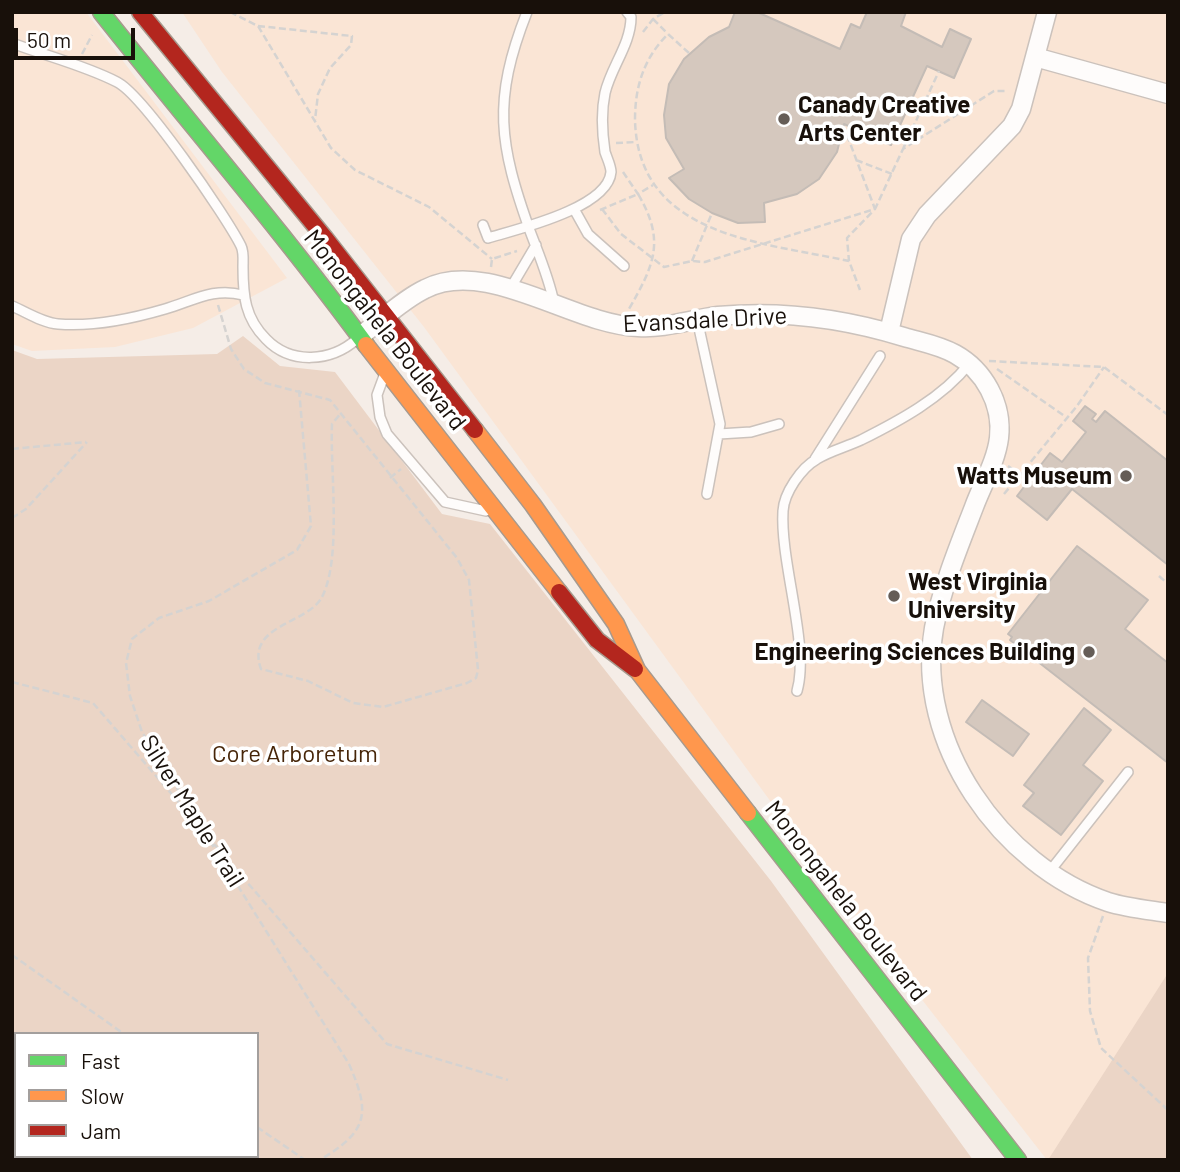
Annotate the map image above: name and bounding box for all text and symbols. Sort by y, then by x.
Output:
scale bar [18,14,138,58]
text: 50 m [27,27,71,52]
place label: Canady Creative Arts Center [798,91,970,147]
marker: Canady Creative Arts Center [776,111,792,127]
street label: Monongahela Boulevard [298,224,472,436]
street label: Evansdale Drive [622,301,788,339]
place label: Watts Museum [956,462,1112,490]
marker: Watts Museum [1118,468,1134,484]
place label: West Virginia University [908,568,1048,624]
marker: West Virginia University [886,588,902,604]
place label: Engineering Sciences Building [755,638,1075,666]
marker: Engineering Sciences Building [1081,644,1097,660]
street label: Silver Maple Trail [134,730,250,892]
park label: Core Arboretum [212,740,378,768]
street label: Monongahela Boulevard [759,795,933,1007]
legend [14,1032,259,1158]
text: Fast [81,1048,121,1073]
text: Slow [81,1083,124,1108]
text: Jam [81,1118,121,1143]

